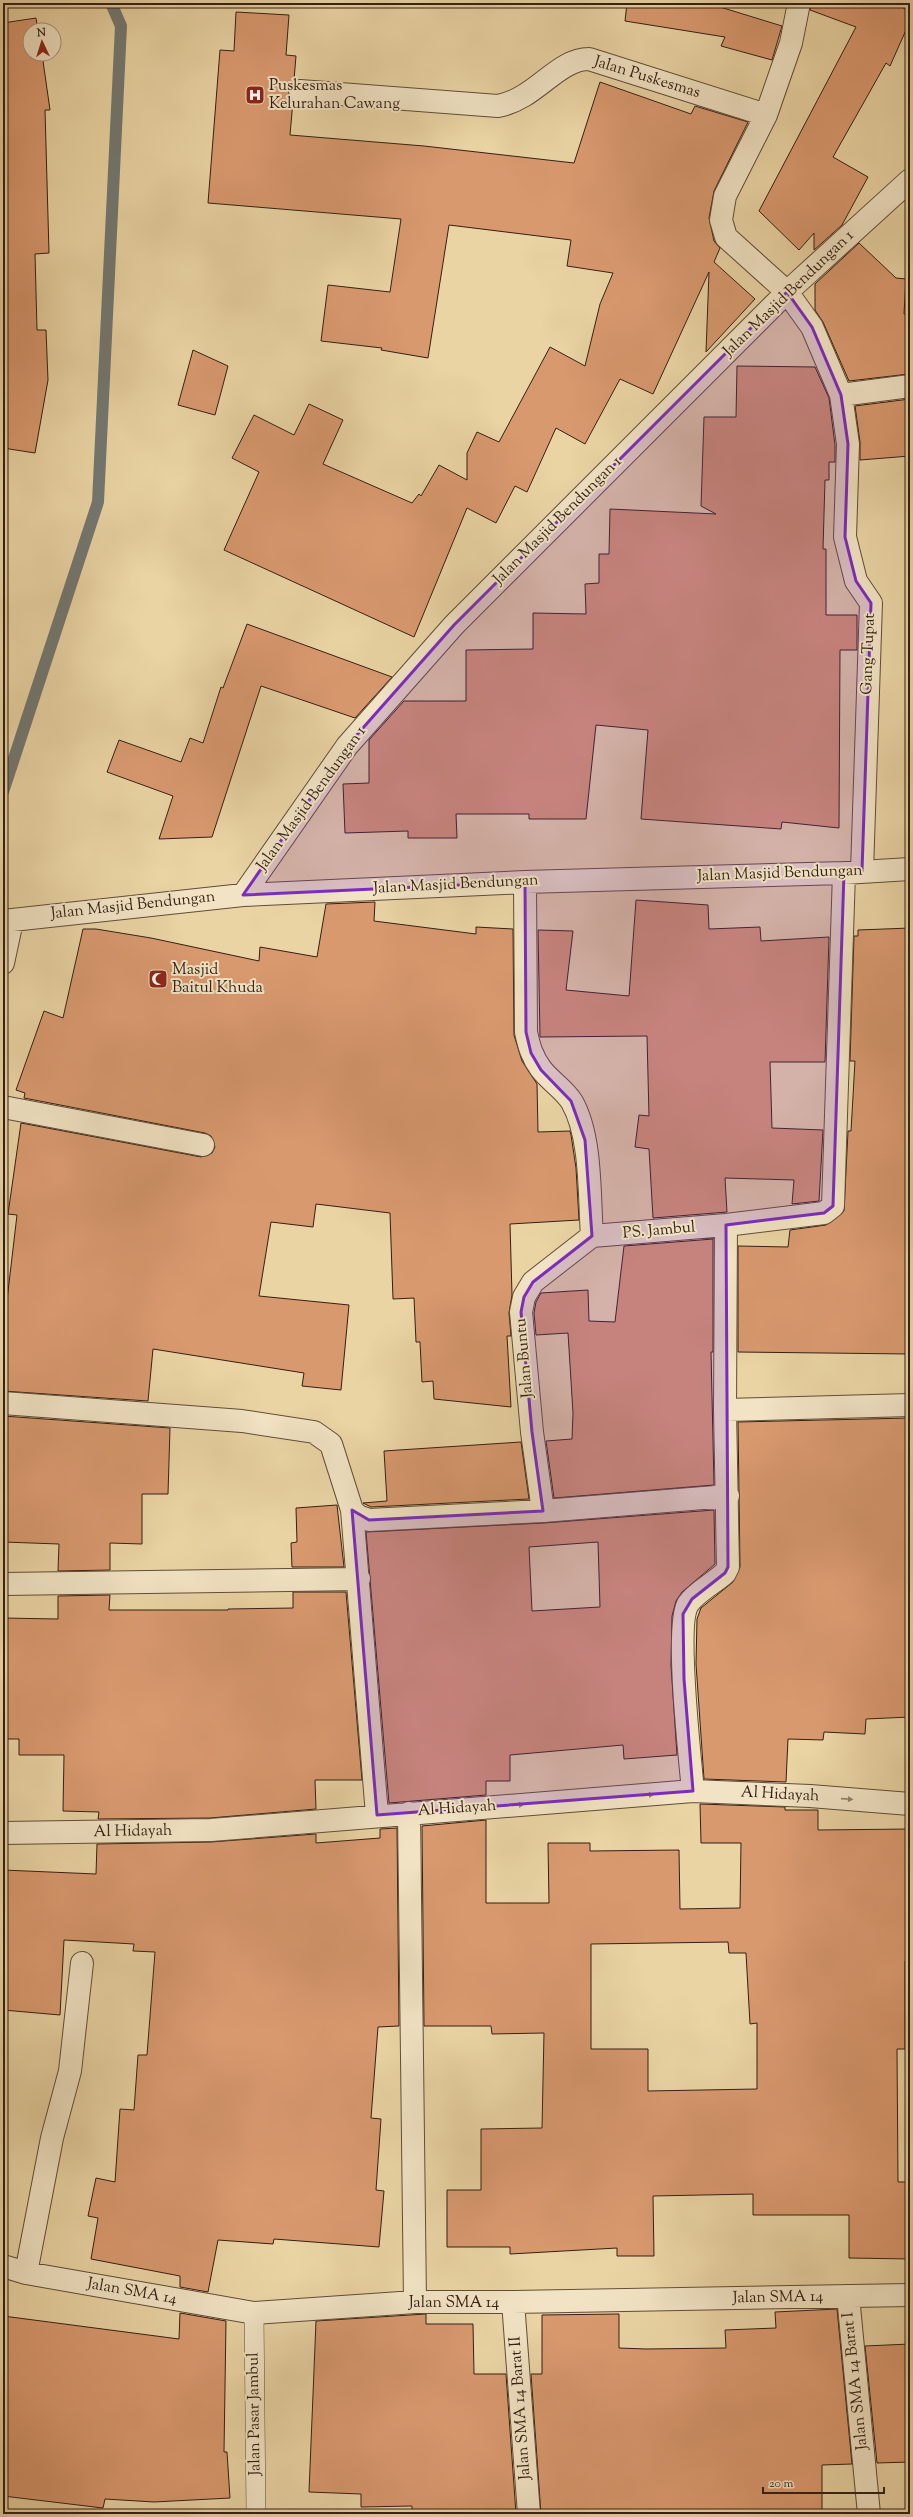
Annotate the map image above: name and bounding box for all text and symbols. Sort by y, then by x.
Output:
north arrow [22,22,62,62]
text: N [35,25,47,41]
street label: Jalan Puskesmas [590,51,703,105]
place label: Puskesmas Kelurahan Cawang [269,75,400,116]
hospital icon: Puskesmas Kelurahan Cawang [244,84,266,106]
street label: Jalan Masjid Bendungan 1 [718,225,860,363]
street label: Jalan Masjid Bendungan 1 [488,451,628,591]
street label: Gang Tupat [856,612,882,695]
street label: Jalan Masjid Bendungan 1 [251,721,373,877]
street label: Jalan Masjid Bendungan [696,860,864,888]
street label: Jalan Masjid Bendungan [372,869,540,901]
street label: Jalan Masjid Bendungan [49,886,217,926]
place label: Masjid Baitul Khuda [172,959,264,1000]
mosque icon: Masjid Baitul Khuda [147,968,169,990]
street label: PS. Jambul [622,1216,697,1246]
street label: Jalan Buntu [510,1317,540,1400]
street label: Al Hidayah [740,1781,821,1809]
one-way arrow [641,1791,654,1798]
street label: Al Hidayah [417,1795,498,1823]
one-way arrow [841,1796,853,1803]
one-way arrow [512,1801,524,1808]
street label: Al Hidayah [93,1820,173,1844]
street label: Jalan SMA 14 [84,2273,179,2311]
street label: Jalan SMA 14 [731,2286,824,2310]
street label: Jalan SMA 14 [408,2292,499,2315]
street label: Jalan SMA 14 Barat I [837,2311,875,2452]
street label: Jalan SMA 14 Barat II [505,2335,538,2482]
street label: Jalan Pasar Jambul [242,2352,268,2477]
scale bar [763,2469,884,2495]
text: 20 m [769,2475,794,2493]

